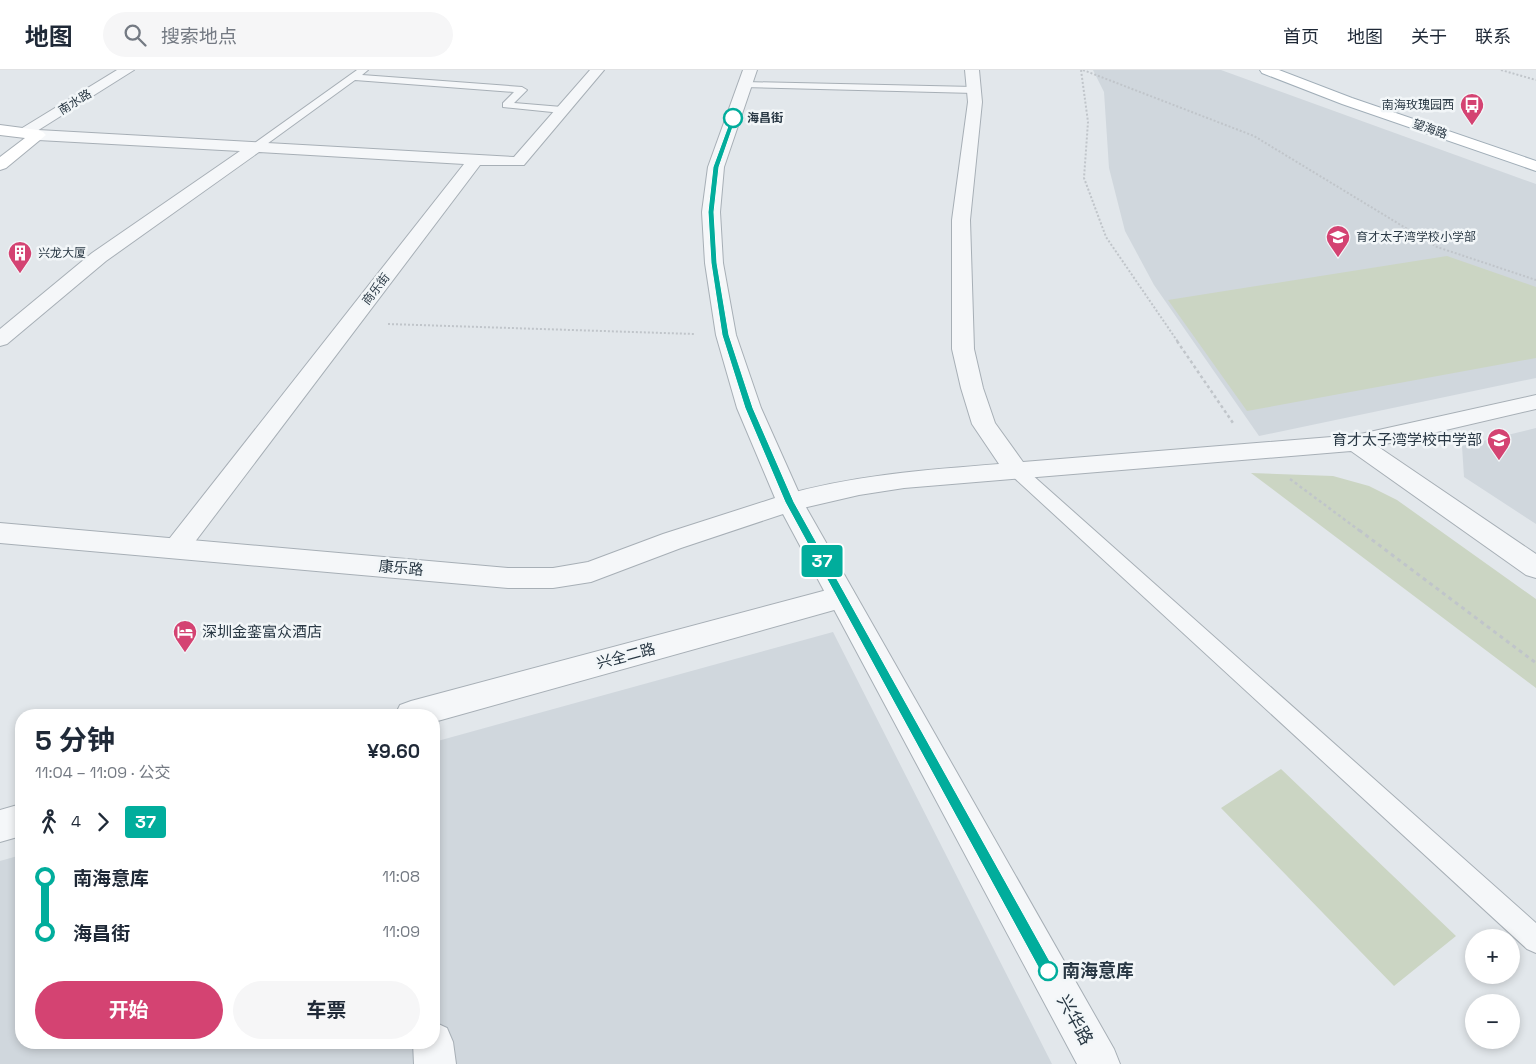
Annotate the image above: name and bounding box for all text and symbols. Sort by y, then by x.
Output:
search box [103,12,453,57]
text: 地图 [25,21,73,52]
icon: search [121,21,149,49]
text: 搜索地点 [161,24,237,49]
text: 首页 [1283,25,1319,48]
text: 地图 [1347,25,1383,48]
text: 关于 [1411,25,1447,48]
text: 联系 [1475,25,1511,48]
street label: 南水路 [55,86,95,118]
bus stop icon: 南海玫瑰园西 [1459,92,1485,126]
place label: 南海玫瑰园西 [1382,97,1454,113]
marker: 海昌街 [723,108,743,128]
place label: 海昌街 [747,110,783,126]
street label: 望海路 [1410,116,1450,142]
school or university icon: 育才太子湾学校小学部 [1325,224,1351,258]
place label: 育才太子湾学校小学部 [1356,229,1476,245]
building icon: 兴龙大厦 [7,240,33,274]
place label: 兴龙大厦 [38,245,86,261]
street label: 商乐街 [359,270,393,308]
school or university icon: 育才太子湾学校中学部 [1486,427,1512,461]
place label: 育才太子湾学校中学部 [1332,430,1482,449]
line badge: 37 [800,545,844,577]
text: 37 [812,549,832,572]
street label: 康乐路 [378,556,424,579]
hotel icon: 深圳金銮富众酒店 [172,619,198,653]
place label: 深圳金銮富众酒店 [202,622,322,641]
street label: 兴全二路 [594,639,657,672]
text: 5 分钟 [35,722,115,758]
text: ¥9.60 [367,739,420,764]
text: 11:04 – 11:09 · 公交 [35,762,170,783]
icon: walk [35,808,63,836]
icon: forward [89,808,117,836]
text: 37 [135,810,156,833]
text: 4 [71,811,81,832]
text: 南海意库 [73,866,149,891]
text: 11:08 [382,866,420,887]
text: 海昌街 [73,921,130,946]
text: 11:09 [383,921,420,942]
map controls [1465,929,1520,1049]
button: + [1465,929,1520,984]
place label: 南海意库 [1062,959,1134,982]
marker: 南海意库 [1038,961,1058,981]
button: 开始 [35,981,223,1039]
button: 车票 [233,981,420,1039]
street label: 兴华路 [1052,991,1099,1049]
button: − [1465,994,1520,1049]

